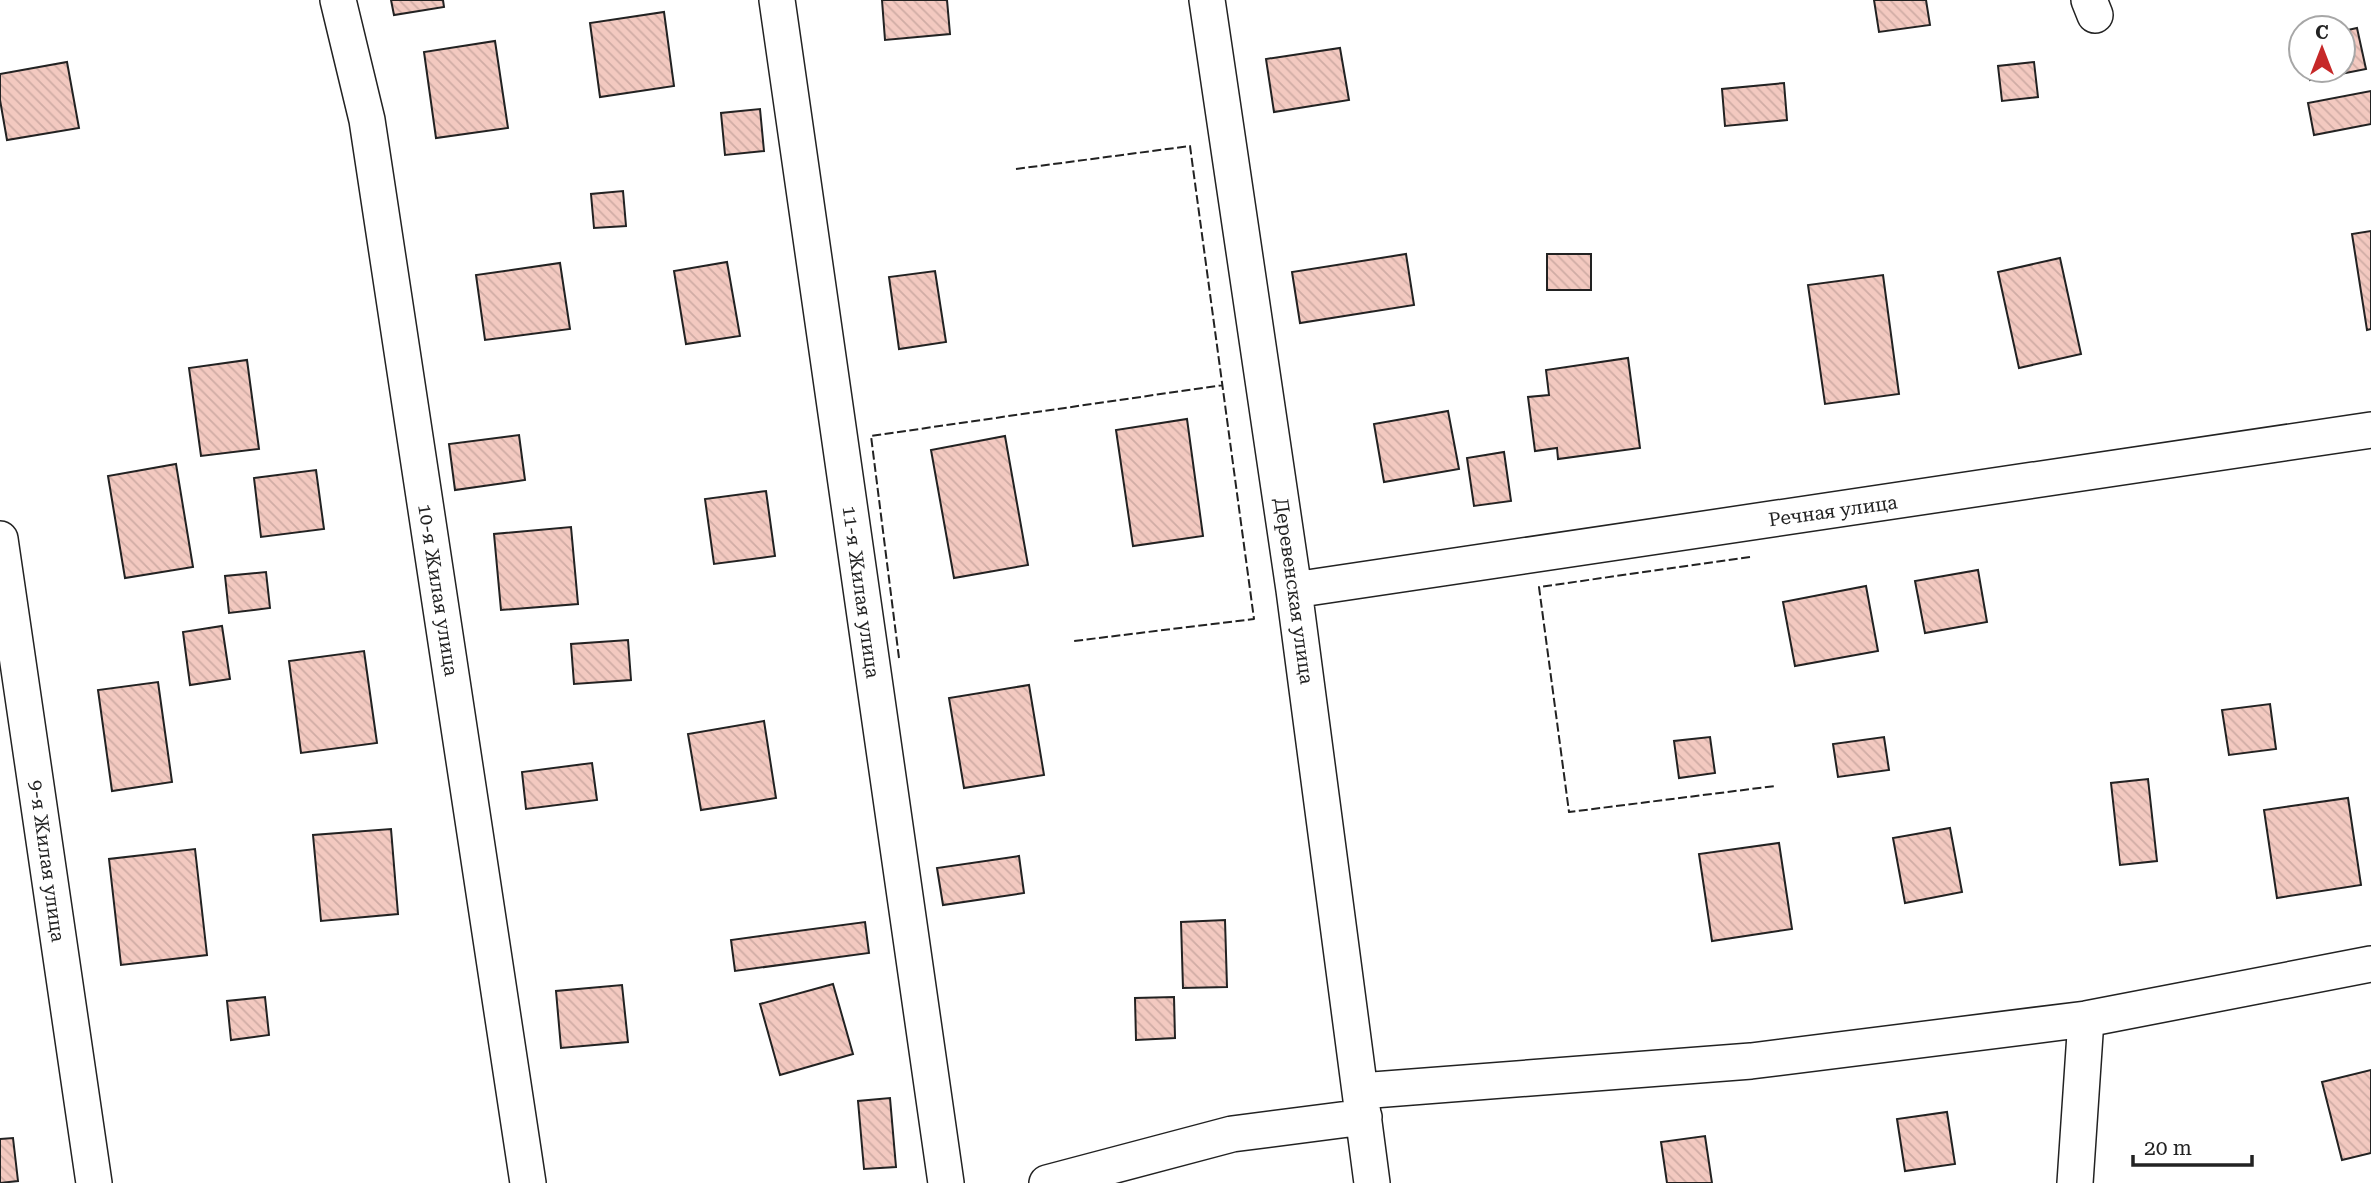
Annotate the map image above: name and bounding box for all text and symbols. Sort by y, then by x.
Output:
north arrow [2287,14,2357,84]
text: С [2315,21,2329,44]
street label: Речная улица [1767,490,1900,531]
street label: Деревенская улица [1270,496,1319,686]
street label: 10-я Жилая улица [413,502,463,678]
street label: 11-я Жилая улица [838,504,885,680]
street label: 9-я Жилая улица [24,778,70,944]
scale bar [2133,1124,2252,1168]
text: 20 m [2144,1136,2192,1160]

